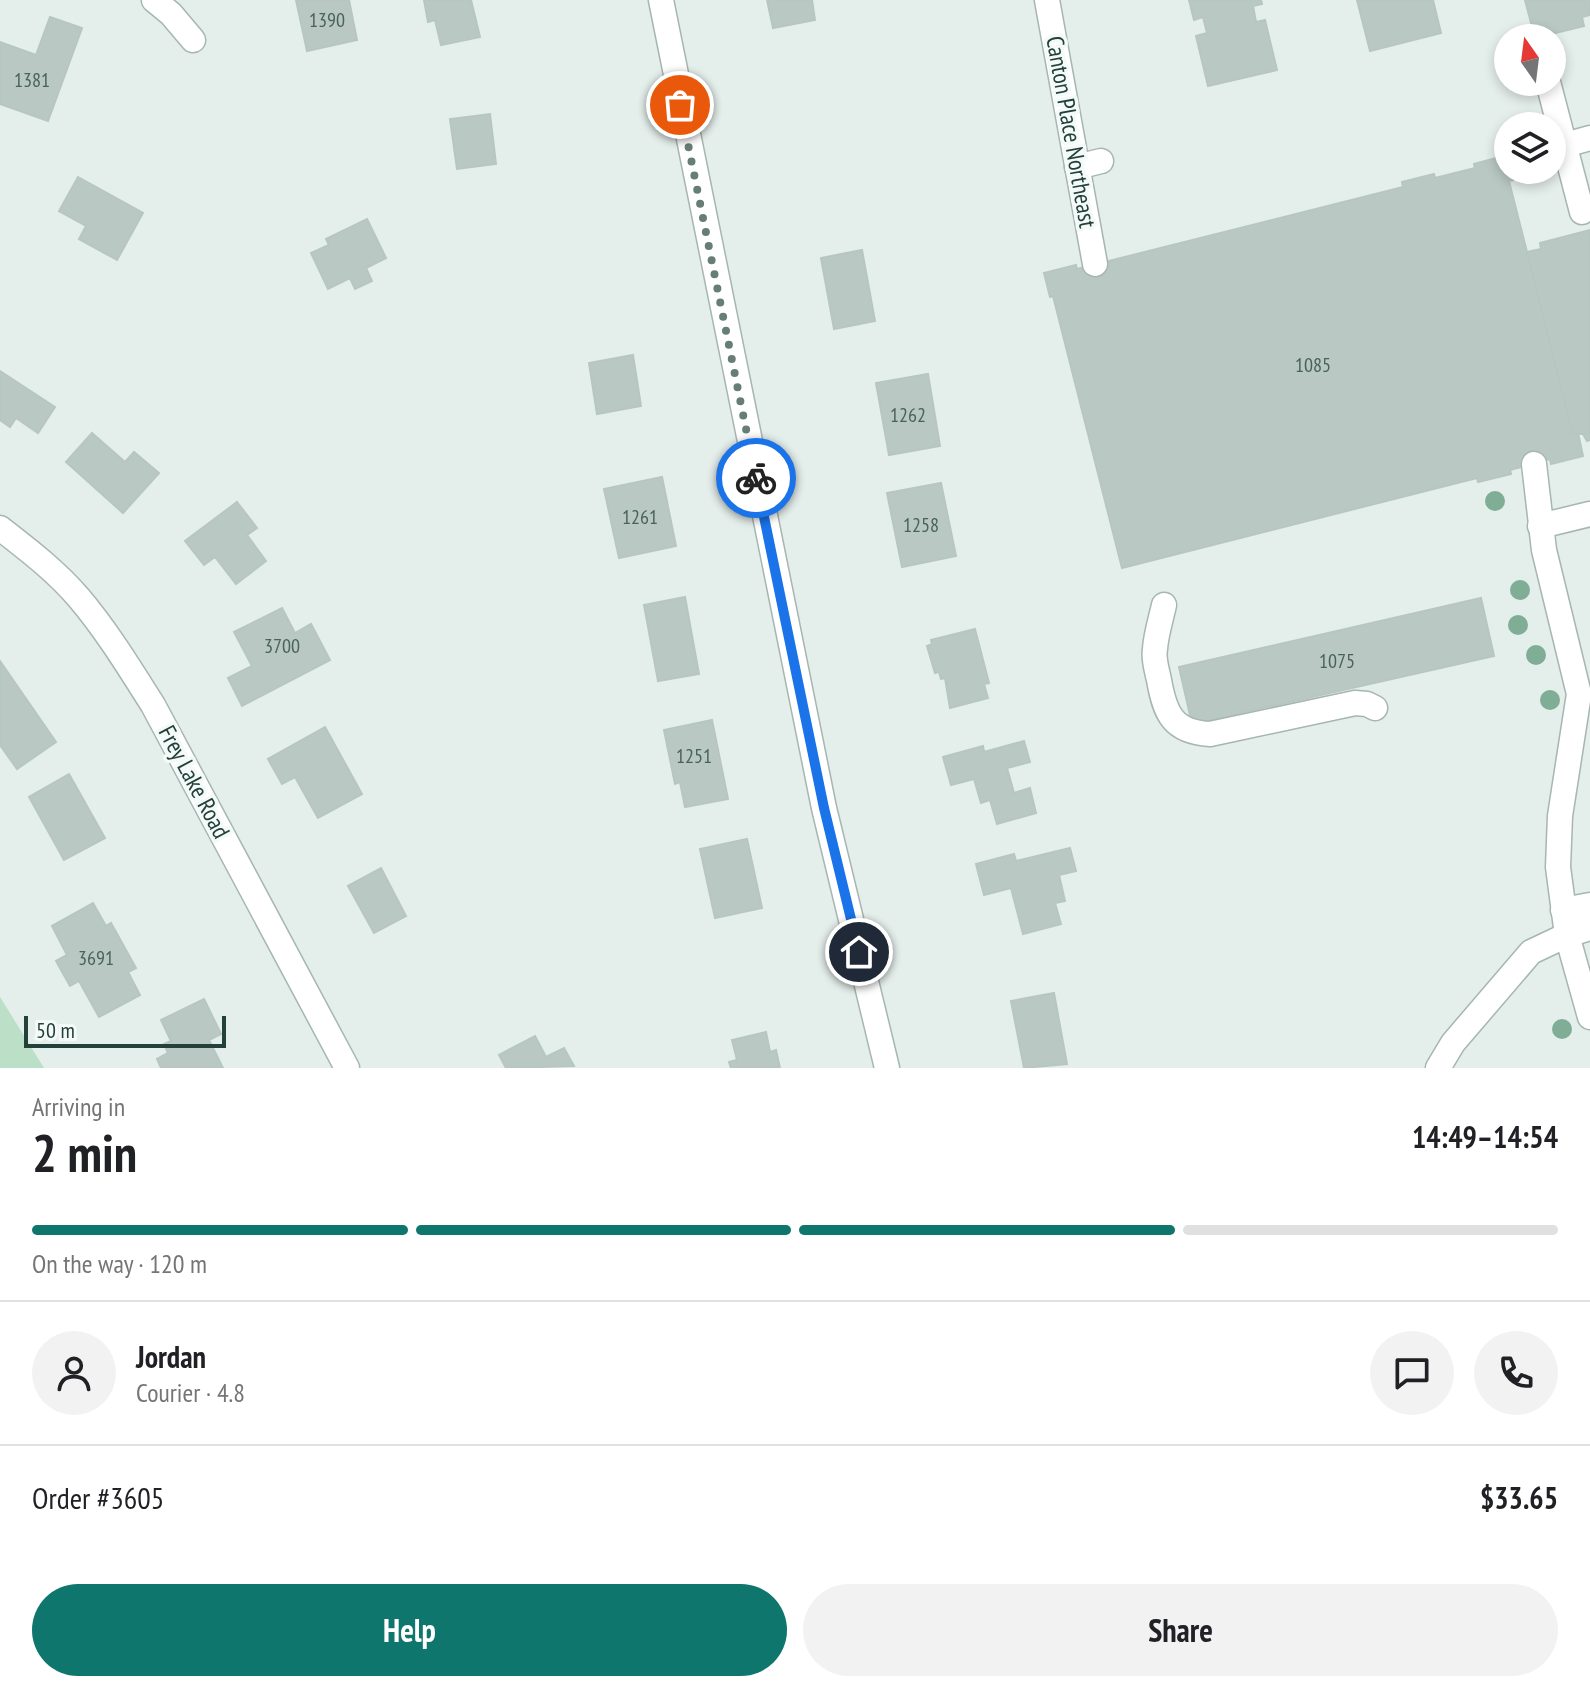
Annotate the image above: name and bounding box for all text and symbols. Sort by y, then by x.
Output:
house number: 1390 [309,7,345,33]
north arrow [1494,24,1566,96]
map controls [1494,24,1566,184]
street label: Canton Place Northeast [1039,34,1104,231]
house number: 1381 [14,67,50,93]
pin [646,71,714,139]
icon: bag [658,83,702,127]
button: layers [1494,112,1566,184]
house number: 1085 [1295,352,1331,378]
house number: 1262 [890,402,926,428]
courier [716,438,796,518]
icon: bike [734,456,778,500]
house number: 1261 [622,504,658,530]
house number: 1258 [903,512,939,538]
house number: 3700 [264,633,300,659]
house number: 1075 [1319,648,1355,674]
street label: Frey Lake Road [152,720,237,844]
house number: 1251 [676,743,712,769]
pin [825,918,893,986]
icon: home [837,930,881,974]
house number: 3691 [78,945,114,971]
scale bar [24,1012,226,1048]
text: 50 m [36,1016,75,1044]
text: Arriving in [32,1090,125,1123]
text: 14:49–14:54 [1412,1117,1558,1156]
text: 2 min [32,1119,137,1186]
text: On the way · 120 m [32,1247,207,1280]
button: person [32,1331,116,1415]
button: chat [1370,1331,1454,1415]
button: phone [1474,1331,1558,1415]
text: Jordan [136,1337,206,1376]
text: Courier · 4.8 [136,1376,245,1409]
text: Order #3605 [32,1478,164,1517]
text: $33.65 [1480,1478,1558,1517]
button: Help [32,1584,787,1676]
button: Share [803,1584,1558,1676]

